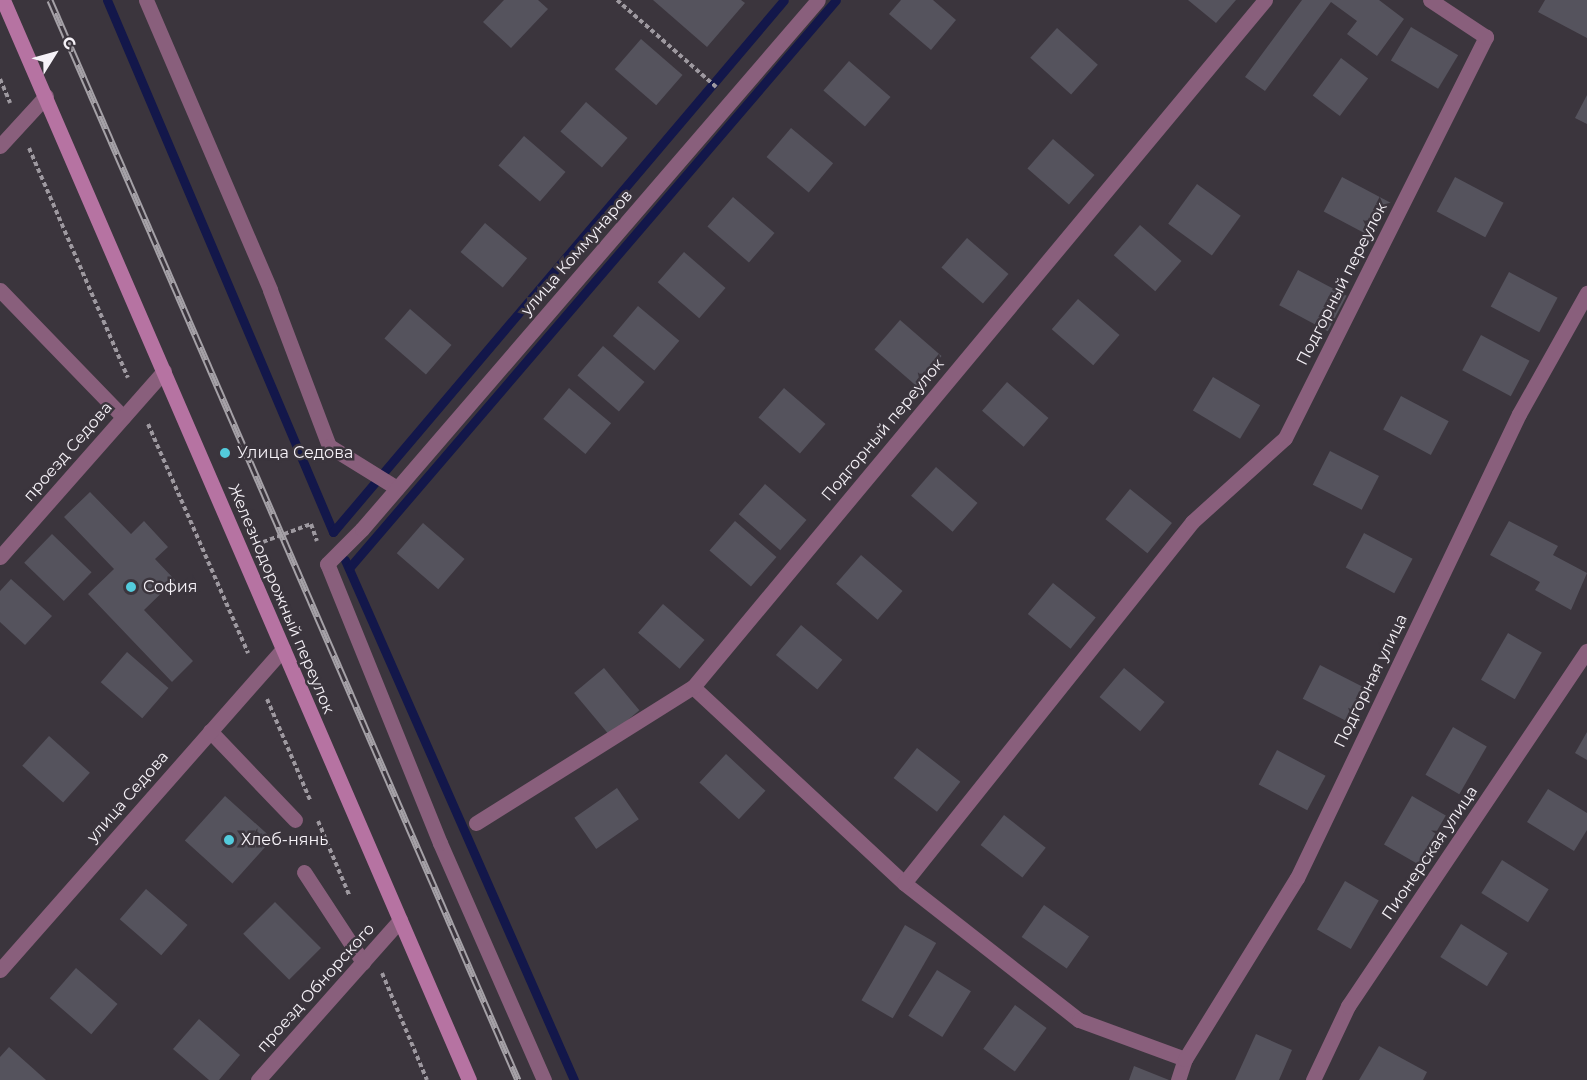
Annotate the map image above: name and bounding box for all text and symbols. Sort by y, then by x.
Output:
north arrow [24,24,84,84]
text: С [58,33,80,53]
street label: улица Коммунаров [517,186,637,320]
street label: Подгорный переулок [1293,199,1391,369]
street label: Подгорный переулок [818,355,948,505]
street label: проезд Седова [20,398,116,506]
place label: Улица Седова [237,443,353,463]
marker: Улица Седова [218,446,232,460]
street label: Железнодорожный переулок [224,481,338,717]
place label: София [143,577,198,597]
marker: София [124,580,138,594]
street label: Подгорная улица [1330,611,1412,751]
street label: улица Седова [83,747,173,847]
street label: Пионерская улица [1378,782,1482,924]
place label: Хлеб-нянь [241,830,328,850]
marker: Хлеб-нянь [222,833,236,847]
street label: проезд Обнорского [253,920,379,1056]

